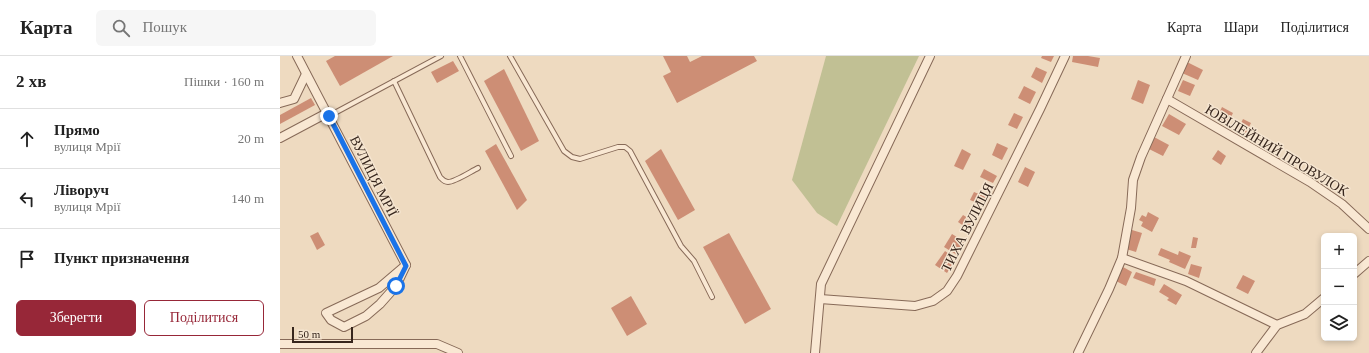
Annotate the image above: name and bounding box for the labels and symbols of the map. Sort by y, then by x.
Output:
street label: ЮВІЛЕЙНИЙ ПРОВУЛОК [1203,101,1352,199]
route end [320,107,338,125]
street label: ВУЛИЦЯ МРІЇ [347,133,401,219]
street label: ТИХА ВУЛИЦЯ [939,180,996,274]
route start [387,277,405,295]
scale bar [292,325,353,344]

